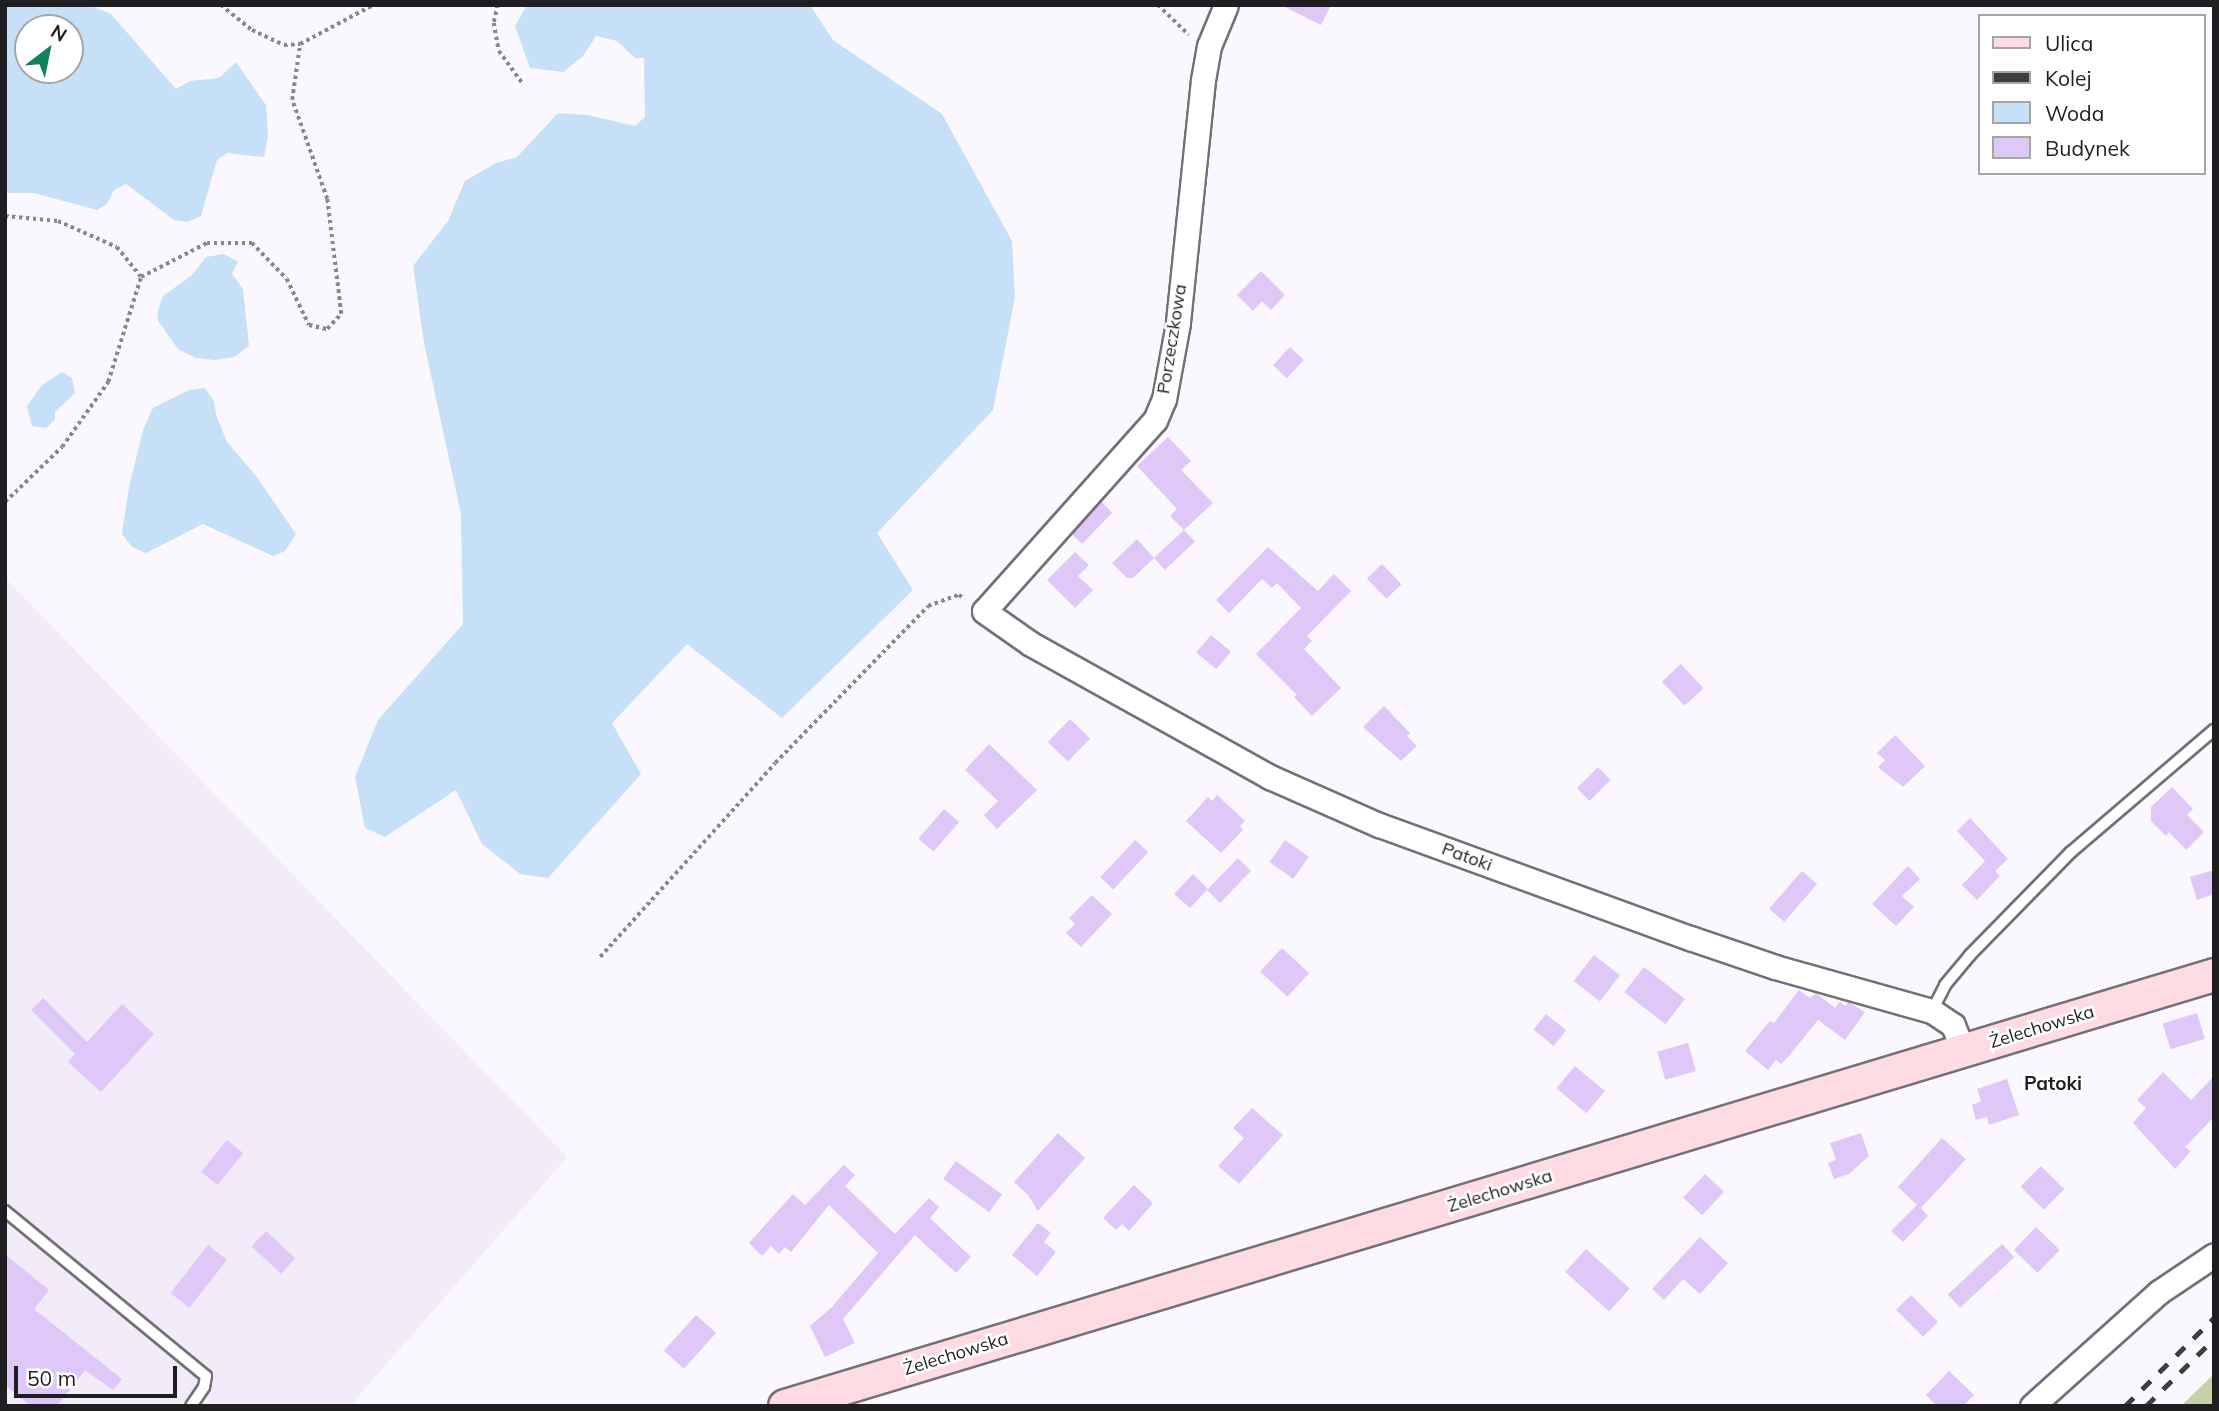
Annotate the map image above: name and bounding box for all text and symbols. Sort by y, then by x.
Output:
north arrow [14,14,84,84]
legend [1978,14,2205,175]
text: N [47,19,72,47]
text: Ulica [2045,30,2093,56]
text: Kolej [2045,65,2092,91]
text: Woda [2045,100,2104,126]
text: Budynek [2045,135,2130,161]
street label: Porzeczkowa [1153,283,1191,395]
street label: Patoki [1439,838,1495,876]
street label: Żelechowska [1987,1001,2097,1053]
district label: Patoki [2024,1073,2082,1095]
street label: Żelechowska [1445,1165,1555,1217]
street label: Żelechowska [901,1328,1011,1380]
scale bar [18,1352,180,1396]
text: 50 m [27,1365,76,1391]

